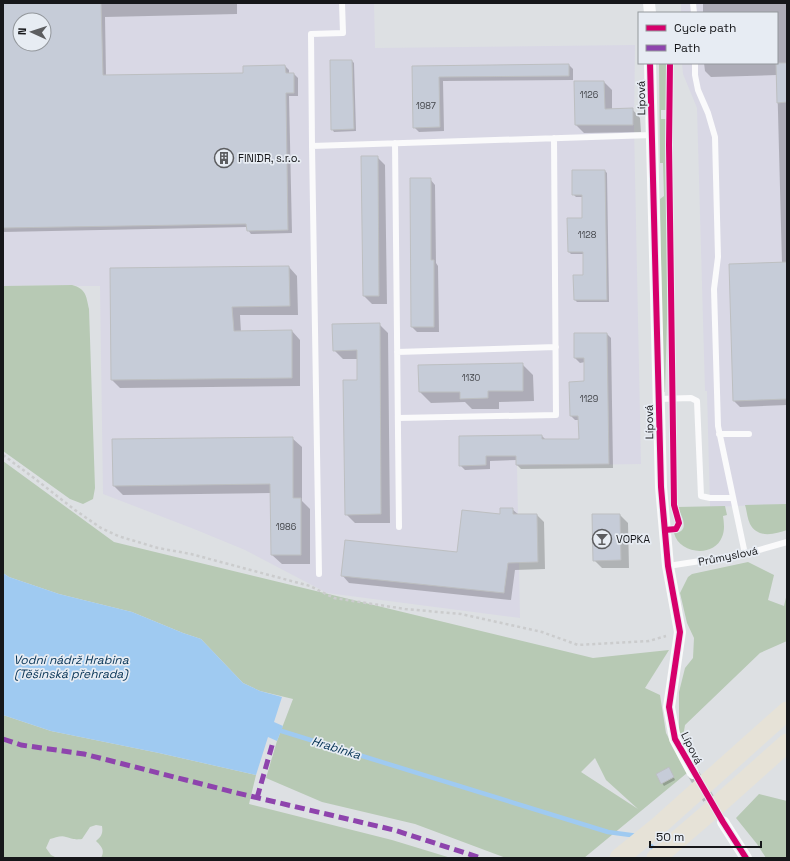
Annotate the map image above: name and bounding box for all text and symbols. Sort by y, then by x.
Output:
north arrow [12,12,52,52]
legend [638,12,778,64]
text: Cycle path [674,20,736,36]
text: N [15,27,29,36]
text: Path [674,40,700,56]
street label: Lípová [634,80,648,115]
house number: 1126 [580,89,599,101]
house number: 1987 [416,100,436,112]
building icon: FINIDR, s.r.o. [213,147,235,169]
place label: FINIDR, s.r.o. [238,151,301,165]
house number: 1128 [578,229,597,241]
house number: 1130 [462,372,481,384]
house number: 1129 [580,393,598,405]
street label: Lípová [642,404,656,439]
house number: 1986 [276,521,297,533]
bar icon: VOPKA [591,528,613,550]
place label: VOPKA [616,532,650,546]
street label: Průmyslová [697,543,760,569]
water label: Vodní nádrž Hrabina (Těšínská přehrada) [13,652,129,682]
street label: Lípová [678,729,706,767]
water label: Hrabinka [310,733,362,763]
scale bar [650,823,761,849]
text: 50 m [656,829,684,845]

